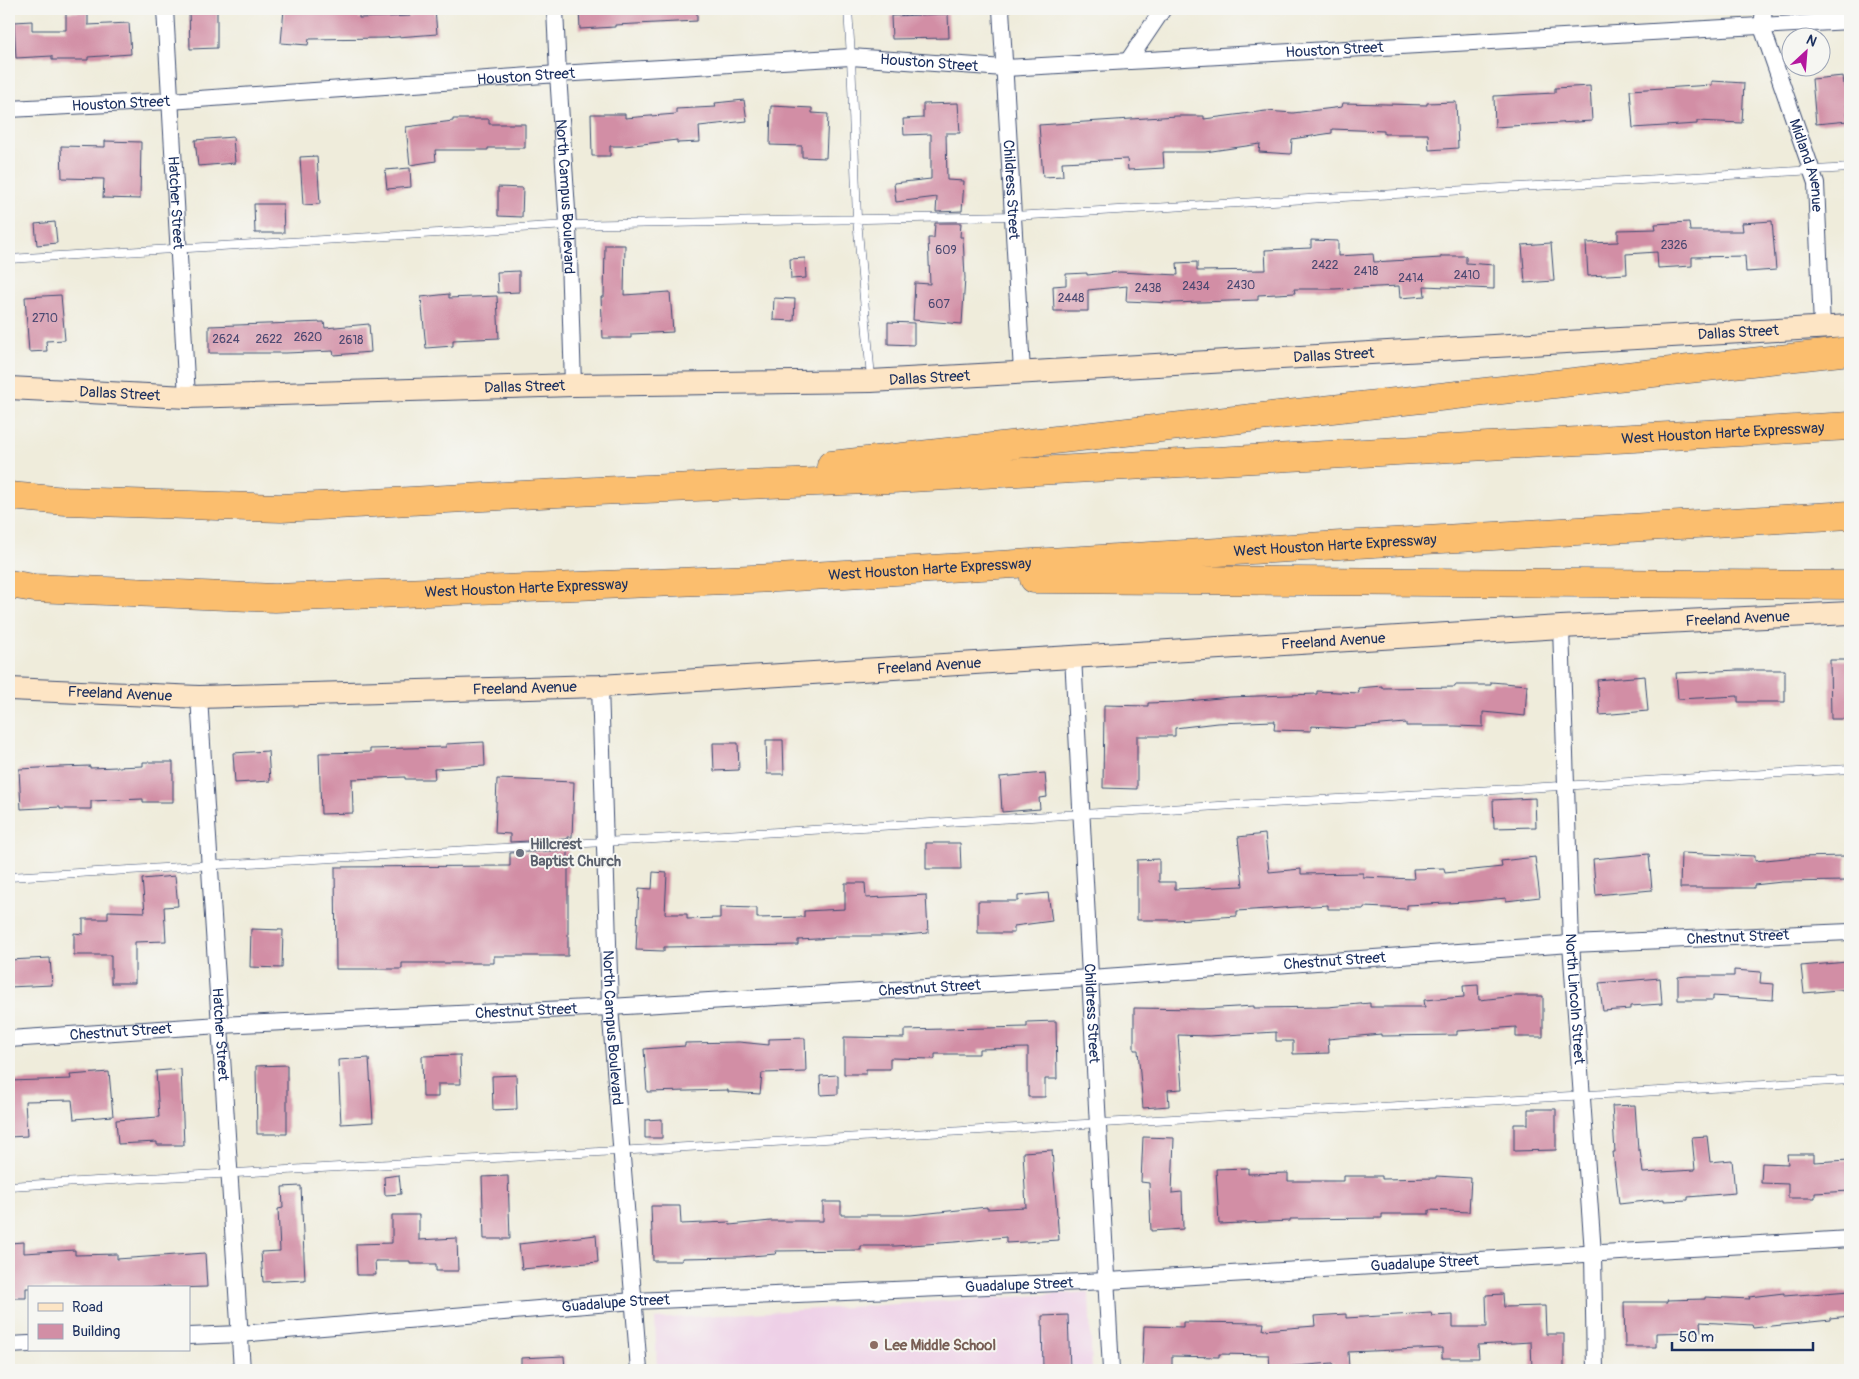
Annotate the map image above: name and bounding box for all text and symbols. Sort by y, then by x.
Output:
north arrow [1782,28,1832,78]
text: N [1803,31,1819,50]
street label: Houston Street [1285,37,1385,62]
street label: Houston Street [879,50,980,76]
street label: Houston Street [476,63,576,89]
street label: Houston Street [71,91,171,115]
street label: Midland Avenue [1785,116,1827,213]
street label: North Campus Boulevard [552,119,579,275]
street label: Childress Street [999,139,1024,241]
street label: Hatcher Street [164,155,188,251]
house number: 2326 [1661,238,1687,253]
house number: 609 [935,243,957,258]
house number: 2422 [1311,258,1339,273]
house number: 2418 [1354,264,1378,279]
house number: 2410 [1454,268,1480,283]
house number: 2414 [1398,271,1424,286]
house number: 2430 [1227,278,1255,293]
house number: 2434 [1182,279,1210,294]
house number: 2438 [1135,281,1161,296]
house number: 2448 [1058,291,1084,306]
house number: 607 [928,297,950,312]
house number: 2710 [32,311,58,326]
street label: Dallas Street [1697,320,1780,344]
house number: 2620 [294,330,322,345]
house number: 2624 [212,332,240,347]
house number: 2622 [255,332,283,347]
house number: 2618 [339,333,363,348]
street label: Dallas Street [1293,343,1376,367]
street label: Dallas Street [888,366,972,389]
street label: Dallas Street [484,376,566,397]
street label: Dallas Street [79,382,162,405]
street label: West Houston Harte Expressway [1621,418,1825,448]
street label: West Houston Harte Expressway [1233,530,1438,561]
street label: West Houston Harte Expressway [828,554,1033,584]
street label: West Houston Harte Expressway [424,574,629,602]
street label: Freeland Avenue [1685,606,1791,630]
street label: Freeland Avenue [1281,628,1387,654]
street label: Freeland Avenue [876,653,982,678]
street label: Freeland Avenue [472,677,578,699]
street label: Freeland Avenue [67,682,173,705]
place label: Hillcrest Baptist Church [530,835,621,871]
marker: Hillcrest Baptist Church [514,847,526,859]
street label: Chestnut Street [1686,925,1790,949]
street label: North Lincoln Street [1561,933,1589,1066]
street label: Chestnut Street [1283,948,1387,974]
street label: North Campus Boulevard [599,950,627,1106]
street label: Childress Street [1080,963,1104,1065]
street label: Chestnut Street [878,975,982,1000]
street label: Hatcher Street [208,987,233,1083]
street label: Chestnut Street [475,999,579,1023]
street label: Chestnut Street [69,1019,174,1044]
street label: Guadalupe Street [1370,1250,1480,1276]
street label: Guadalupe Street [965,1273,1075,1296]
legend [28,1286,190,1352]
street label: Guadalupe Street [561,1290,671,1317]
text: Road [72,1298,103,1317]
scale bar [1672,1319,1813,1351]
text: Building [72,1322,120,1341]
text: 50 m [1679,1328,1714,1347]
place label: Lee Middle School [884,1336,996,1355]
marker: Lee Middle School [868,1339,880,1351]

